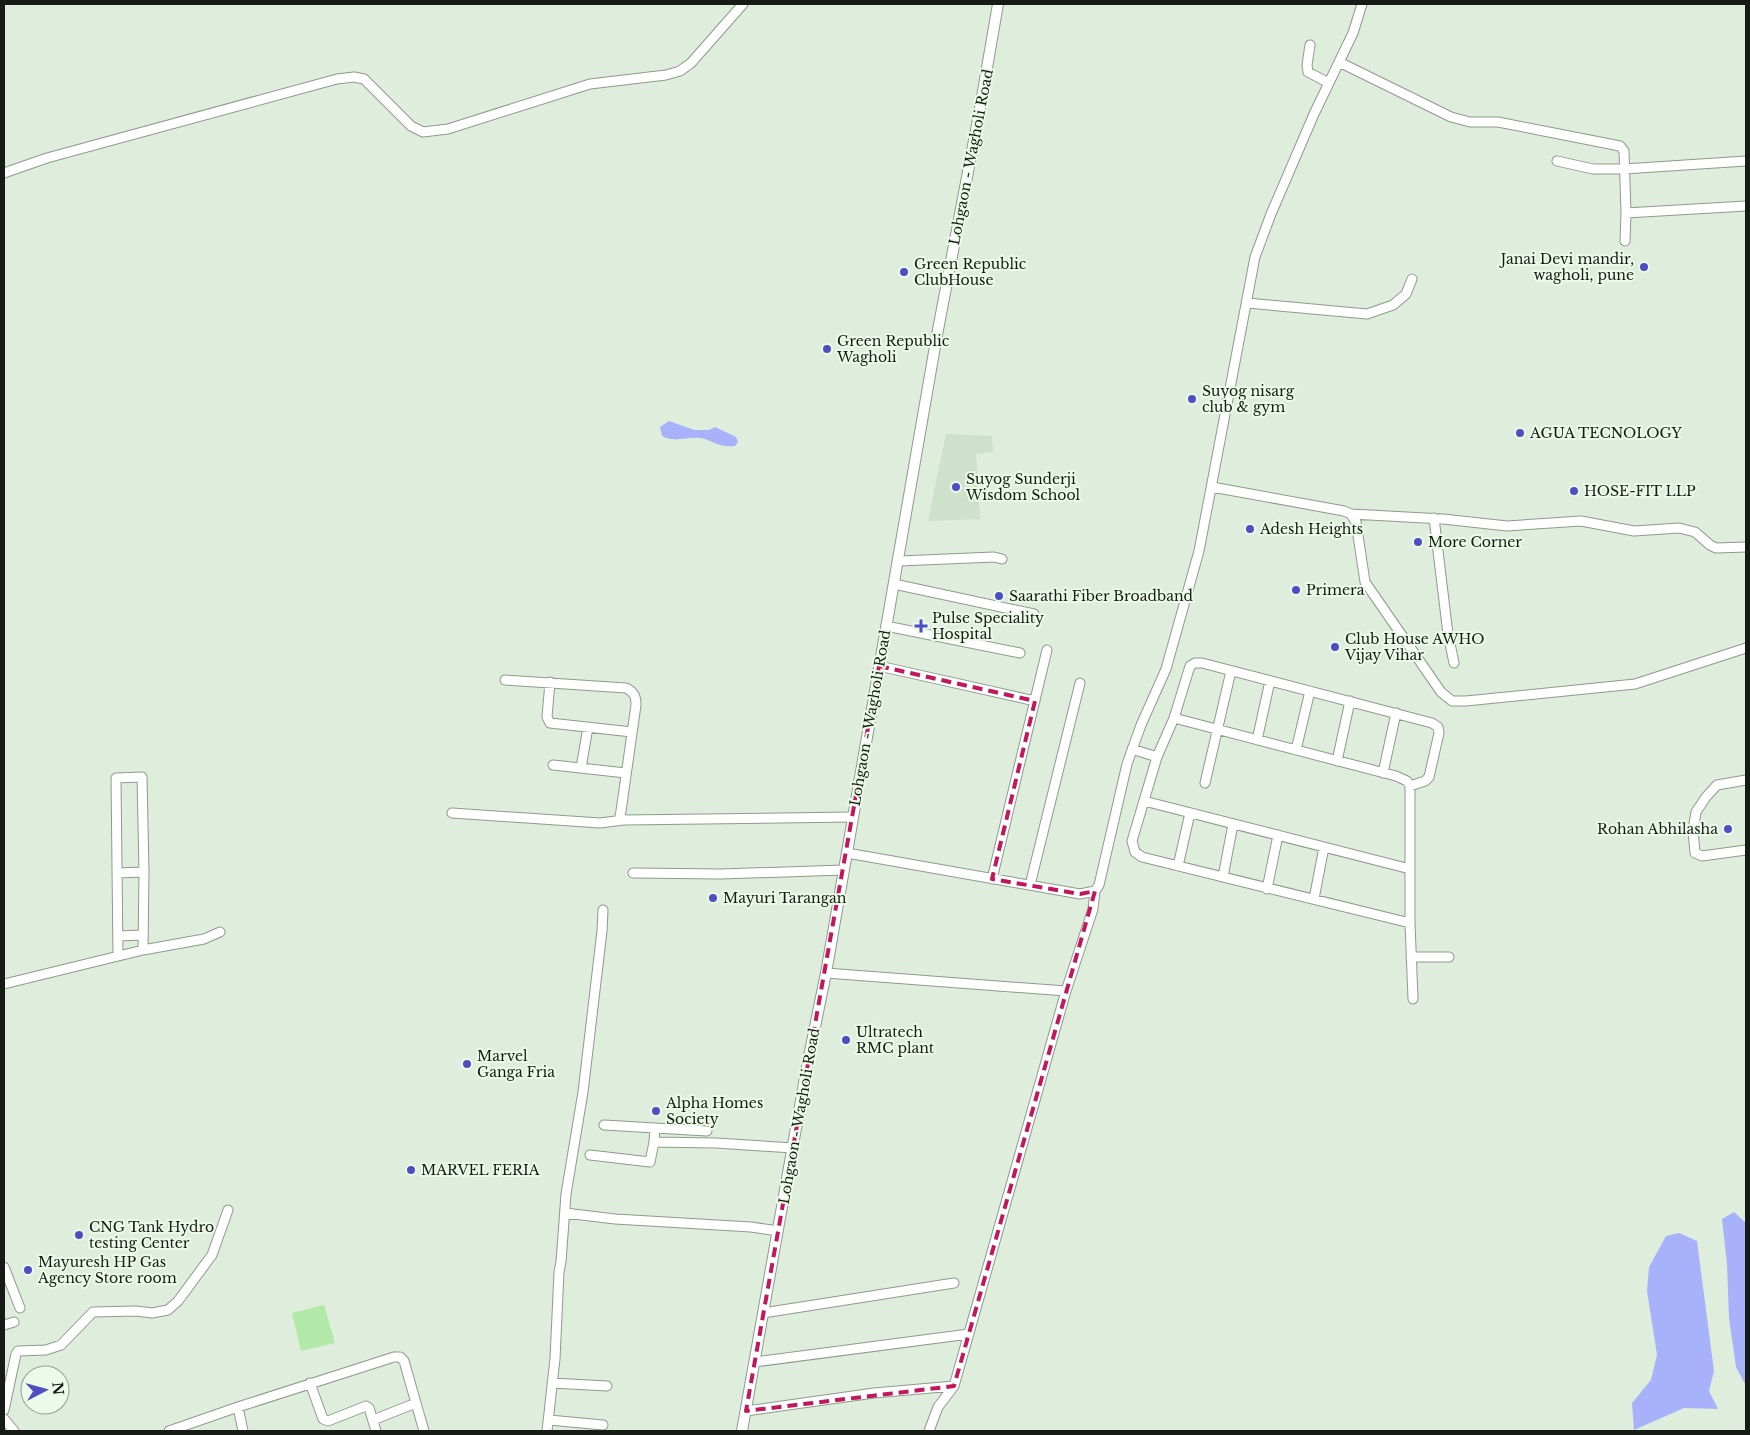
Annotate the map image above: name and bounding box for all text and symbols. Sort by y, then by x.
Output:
street label: Lohgaon - Wagholi Road [945,67,997,246]
place label: Janai Devi mandir, wagholi, pune [1499,250,1634,284]
place label: Green Republic ClubHouse [914,255,1027,289]
marker: Janai Devi mandir, wagholi, pune [1638,261,1650,273]
marker: Green Republic ClubHouse [898,266,910,278]
place label: Green Republic Wagholi [836,332,950,366]
marker: Green Republic Wagholi [821,343,833,355]
place label: Suyog nisarg club & gym [1202,382,1295,416]
marker: Suyog nisarg club & gym [1186,393,1198,405]
place label: AGUA TECNOLOGY [1529,424,1683,442]
marker: AGUA TECNOLOGY [1514,427,1526,439]
place label: Suyog Sunderji Wisdom School [965,470,1081,504]
marker: Suyog Sunderji Wisdom School [950,481,962,493]
place label: HOSE-FIT LLP [1584,482,1696,500]
marker: HOSE-FIT LLP [1568,485,1580,497]
place label: Adesh Heights [1259,520,1363,538]
marker: Adesh Heights [1244,523,1256,535]
place label: More Corner [1428,533,1522,551]
marker: More Corner [1412,536,1424,548]
place label: Primera [1306,581,1365,599]
marker: Primera [1290,584,1302,596]
place label: Saarathi Fiber Broadband [1009,587,1194,605]
marker: Saarathi Fiber Broadband [993,590,1005,602]
place label: Pulse Speciality Hospital [932,609,1044,643]
marker: Pulse Speciality Hospital [914,619,928,633]
street label: Lohgaon - Wagholi Road [846,628,894,808]
place label: Club House AWHO Vijay Vihar [1344,630,1485,664]
marker: Club House AWHO Vijay Vihar [1329,641,1341,653]
place label: Rohan Abhilasha [1597,820,1718,838]
marker: Rohan Abhilasha [1722,823,1734,835]
place label: Mayuri Tarangan [723,889,847,907]
marker: Mayuri Tarangan [707,892,719,904]
place label: Ultratech RMC plant [856,1023,935,1057]
street label: Lohgaon - Wagholi Road [775,1026,823,1206]
marker: Ultratech RMC plant [840,1034,852,1046]
place label: Marvel Ganga Fria [477,1047,555,1081]
marker: Marvel Ganga Fria [461,1058,473,1070]
place label: Alpha Homes Society [665,1094,763,1128]
marker: Alpha Homes Society [650,1105,662,1117]
place label: MARVEL FERIA [421,1161,540,1179]
marker: MARVEL FERIA [405,1164,417,1176]
place label: CNG Tank Hydro testing Center [89,1218,214,1252]
marker: CNG Tank Hydro testing Center [73,1229,85,1241]
place label: Mayuresh HP Gas Agency Store room [37,1253,177,1287]
marker: Mayuresh HP Gas Agency Store room [22,1264,34,1276]
north arrow [20,1365,70,1415]
text: N [48,1381,68,1396]

